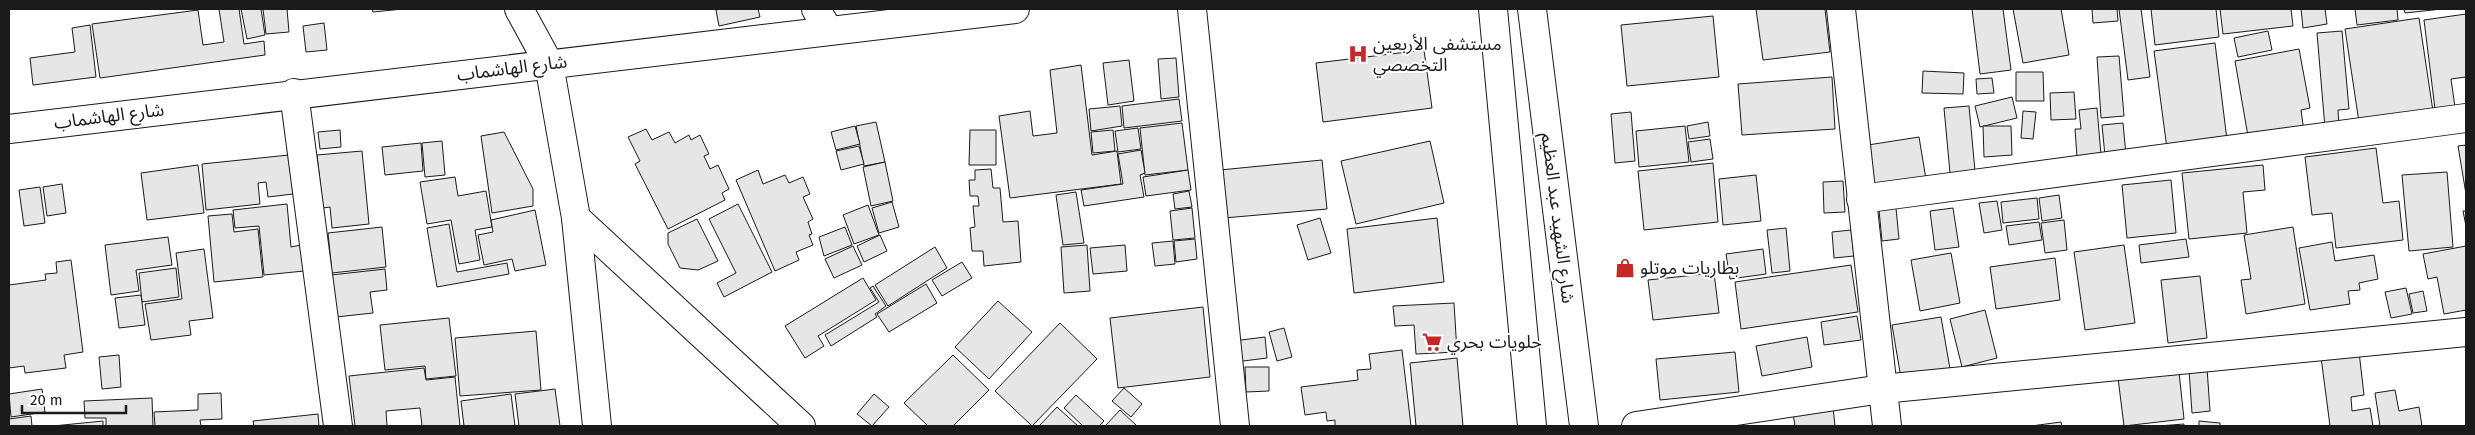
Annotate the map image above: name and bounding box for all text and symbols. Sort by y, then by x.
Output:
place label: مستشفى الأربعين التخصصي [1373,33,1502,78]
hospital icon: مستشفى الأربعين التخصصي [1347,43,1369,65]
street label: شارع الهاشماب [456,50,569,89]
street label: شارع الهاشماب [53,98,166,137]
street label: شارع الشهيد عبد العظيم [1534,131,1579,305]
shop icon: بطاريات موتلو [1614,257,1636,279]
place label: بطاريات موتلو [1640,257,1739,279]
supermarket icon: حلويات بحري [1421,331,1443,353]
place label: حلويات بحري [1447,331,1542,355]
scale bar [22,382,126,414]
text: 20 m [30,391,63,409]

